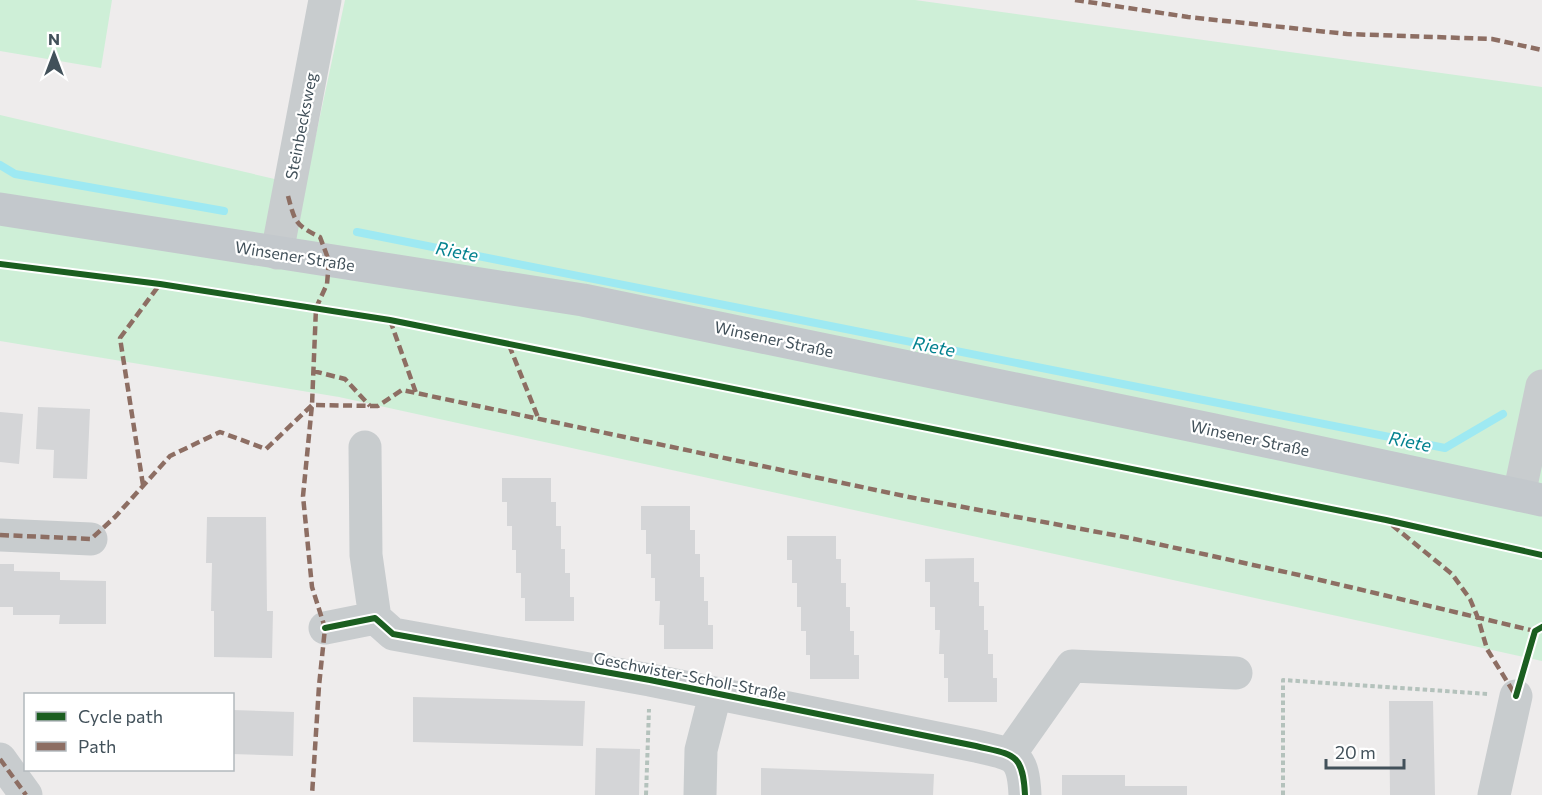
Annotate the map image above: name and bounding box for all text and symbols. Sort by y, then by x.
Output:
north arrow [24,24,84,84]
text: N [48,29,60,48]
street label: Steinbecksweg [281,70,320,181]
water label: Riete [434,236,481,266]
street label: Winsener Straße [234,237,356,274]
street label: Winsener Straße [713,317,835,360]
water label: Riete [911,331,958,361]
street label: Winsener Straße [1189,416,1311,459]
water label: Riete [1387,426,1434,456]
street label: Geschwister-Scholl-Straße [592,647,788,704]
legend [24,693,234,771]
text: Cycle path [78,705,163,727]
scale bar [1326,732,1404,770]
text: Path [78,735,116,757]
text: 20 m [1335,741,1376,763]

